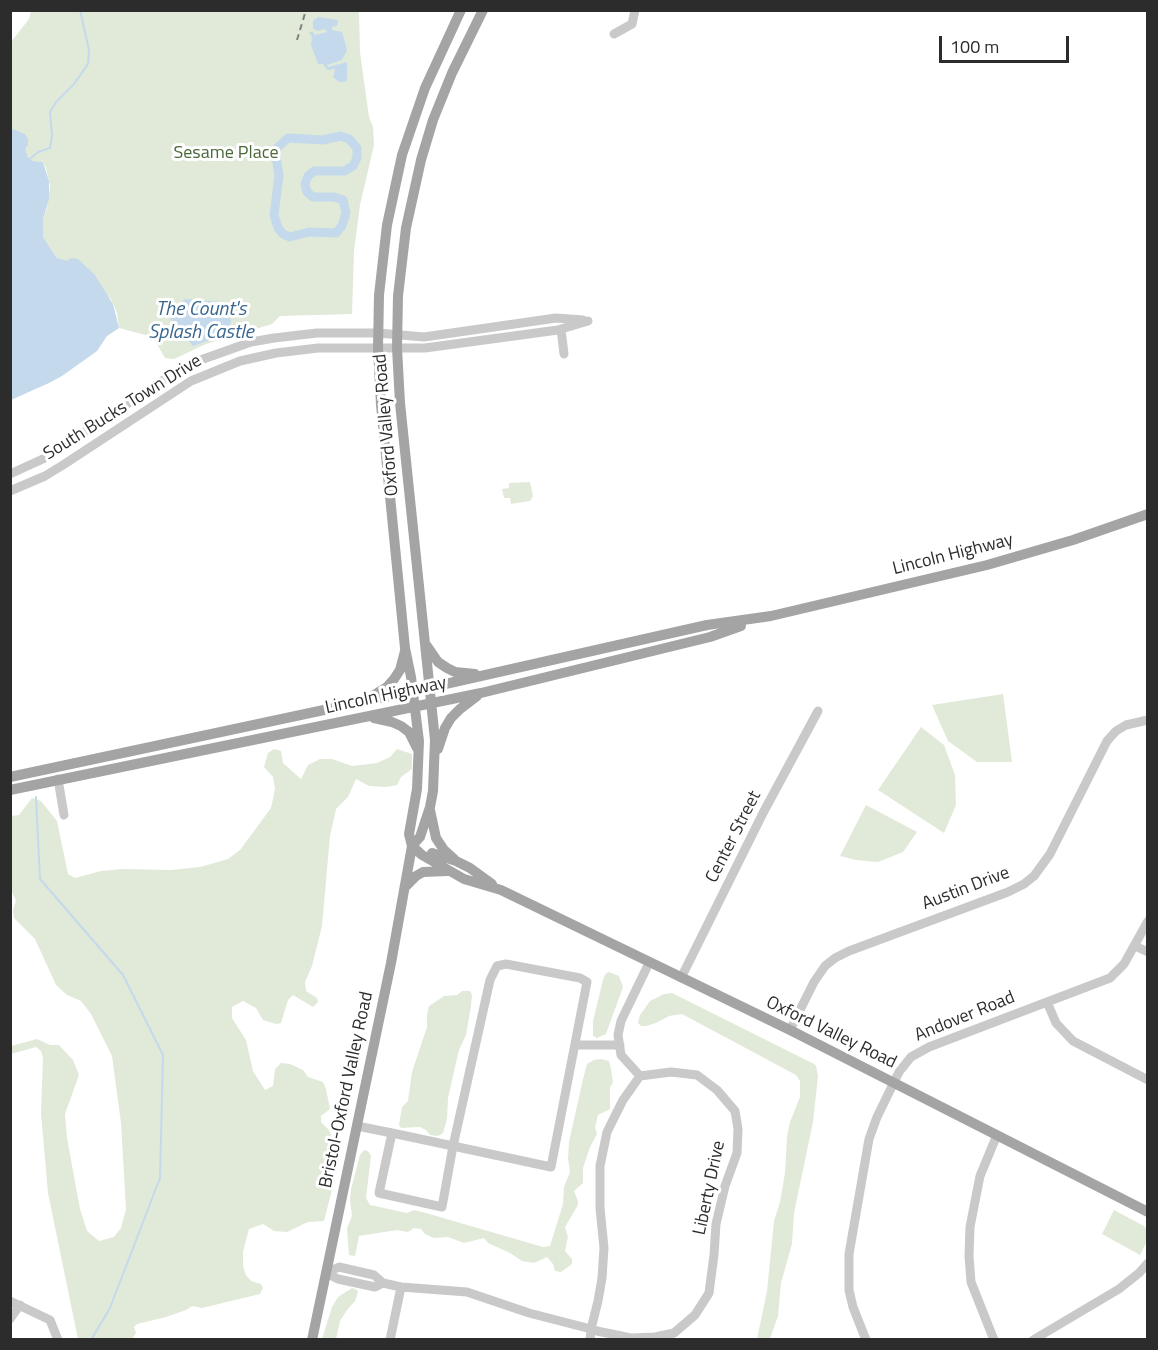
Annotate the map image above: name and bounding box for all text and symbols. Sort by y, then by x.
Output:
scale bar [942,24,1072,62]
text: 100 m [950,33,999,60]
park label: Sesame Place [173,143,279,165]
water label: The Count's Splash Castle [148,298,254,345]
street label: South Bucks Town Drive [40,351,206,465]
street label: Oxford Valley Road [370,353,404,497]
street label: Lincoln Highway [891,530,1015,580]
street label: Lincoln Highway [323,673,449,719]
street label: Center Street [702,787,766,887]
street label: Austin Drive [919,862,1013,916]
street label: Andover Road [912,987,1018,1047]
street label: Bristol-Oxford Valley Road [316,990,378,1190]
street label: Oxford Valley Road [762,992,900,1074]
street label: Liberty Drive [689,1139,731,1237]

